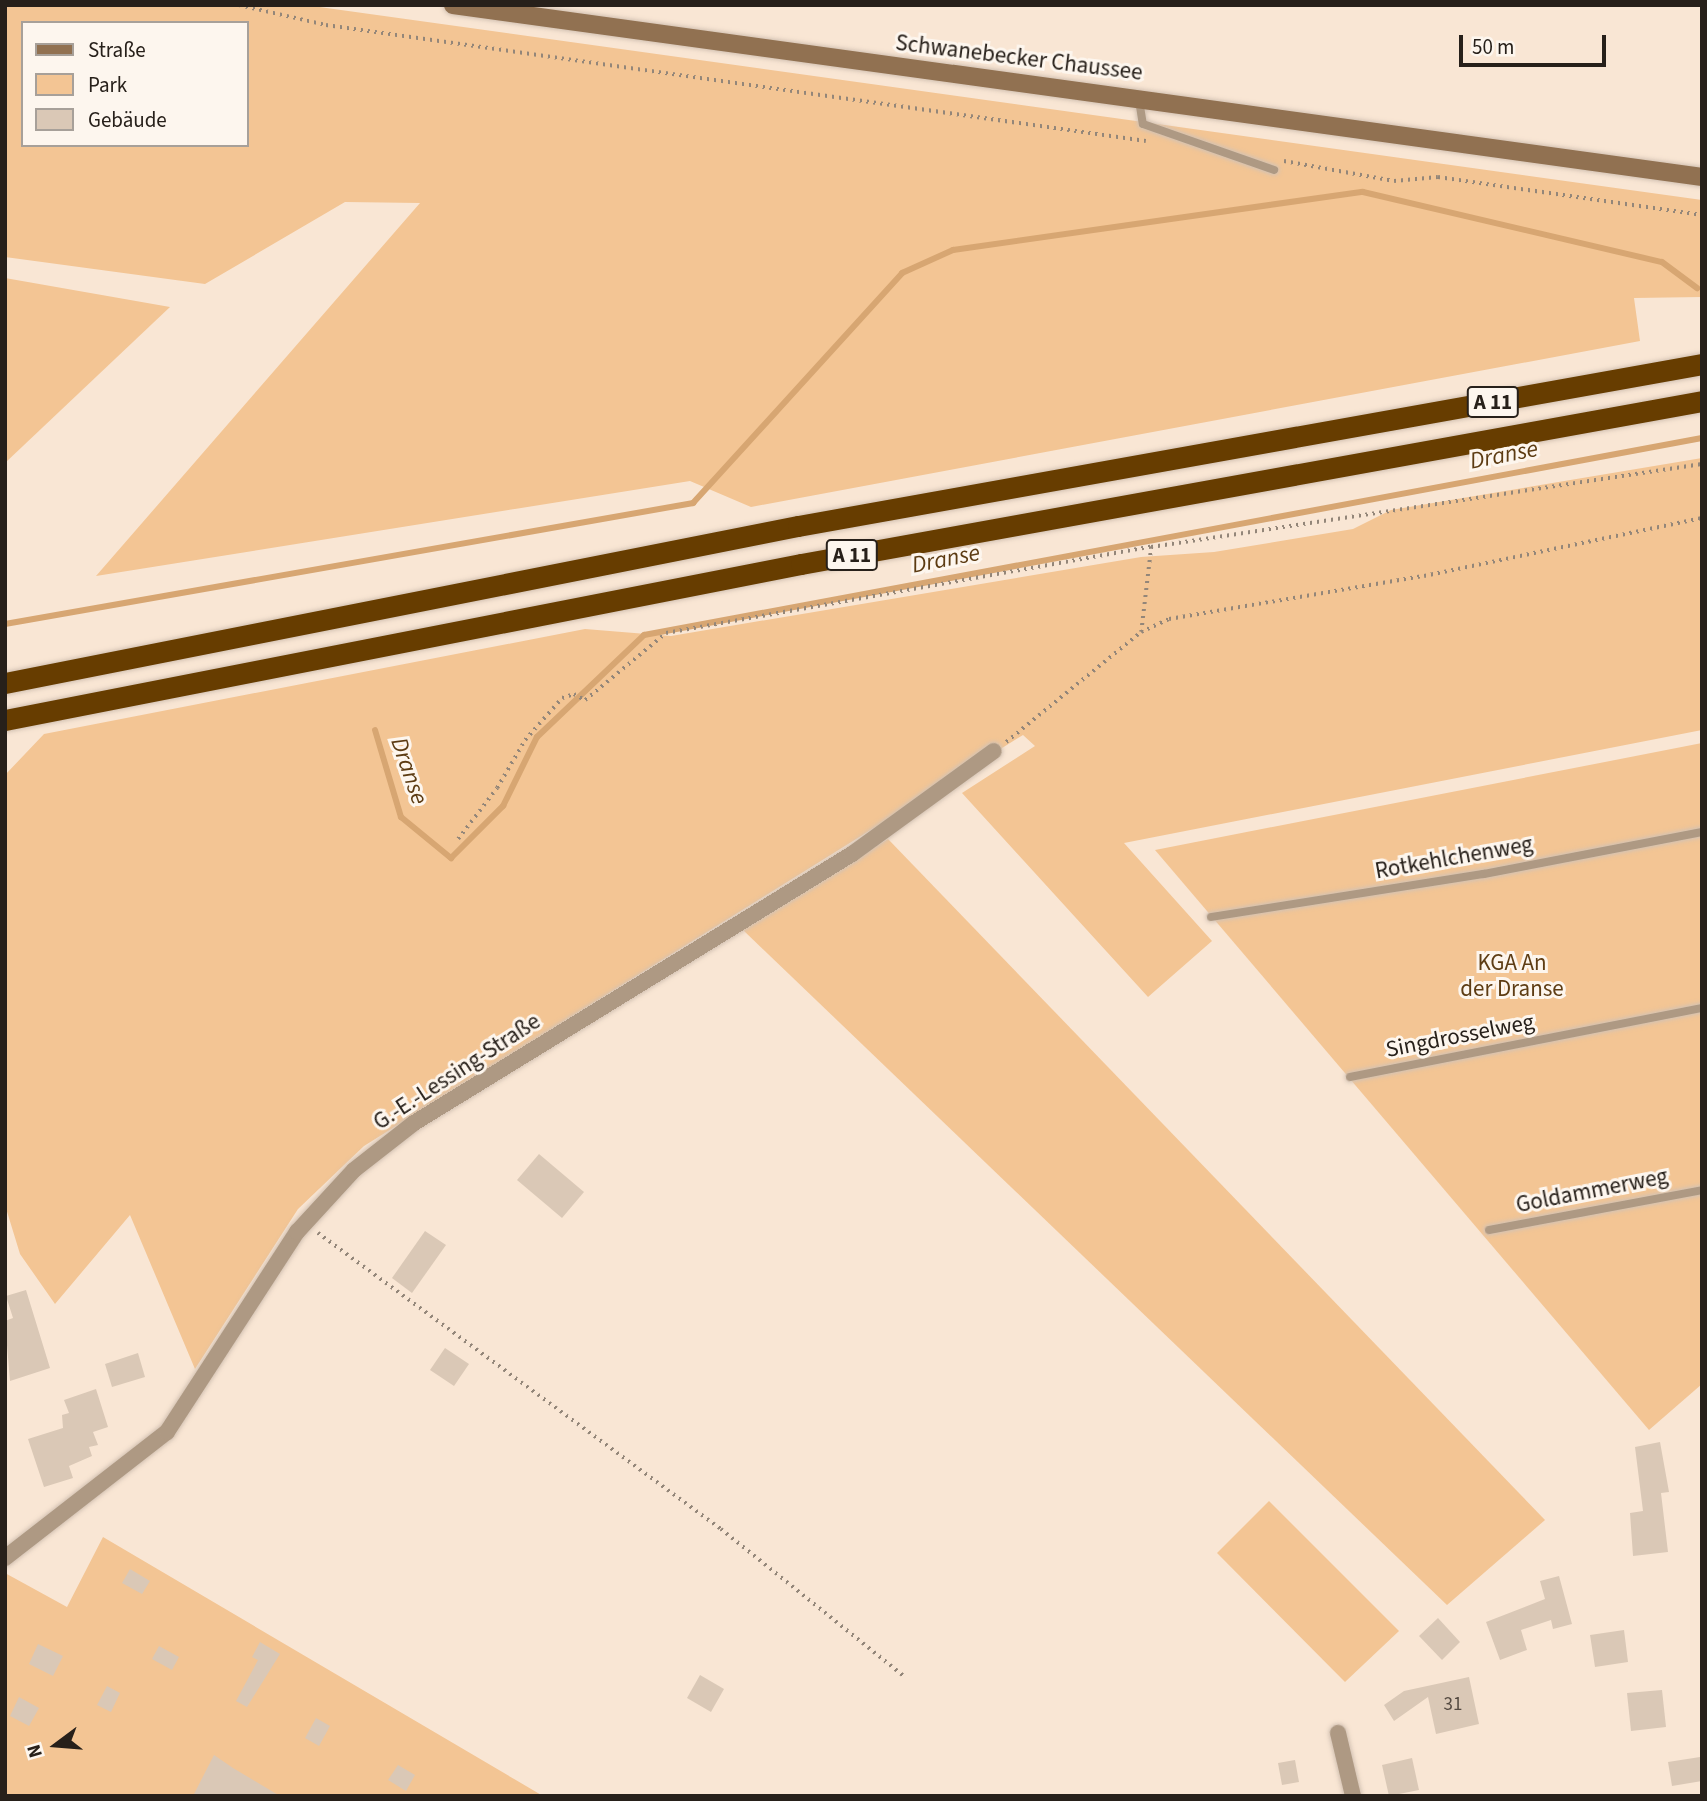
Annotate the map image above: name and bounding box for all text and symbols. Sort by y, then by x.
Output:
legend [21,21,248,147]
scale bar [1462,21,1609,65]
street label: Schwanebecker Chaussee [894,29,1144,87]
text: 50 m [1472,32,1514,62]
text: Straße [88,35,146,65]
text: Park [88,70,127,100]
text: Gebäude [88,105,167,135]
road number: A 11 [1467,384,1519,420]
water label: Dranse [1467,434,1541,476]
road number: A 11 [826,538,878,572]
water label: Dranse [909,538,983,580]
water label: Dranse [384,734,434,808]
street label: Rotkehlchenweg [1373,831,1535,885]
park label: KGA An der Dranse [1460,949,1564,1003]
street label: G.-E.-Lessing-Straße [368,1008,546,1136]
street label: Singdrosselweg [1383,1008,1537,1064]
street label: Goldammerweg [1514,1163,1670,1219]
house number: 31 [1444,1694,1462,1716]
north arrow [21,1710,91,1780]
text: N [21,1741,50,1761]

